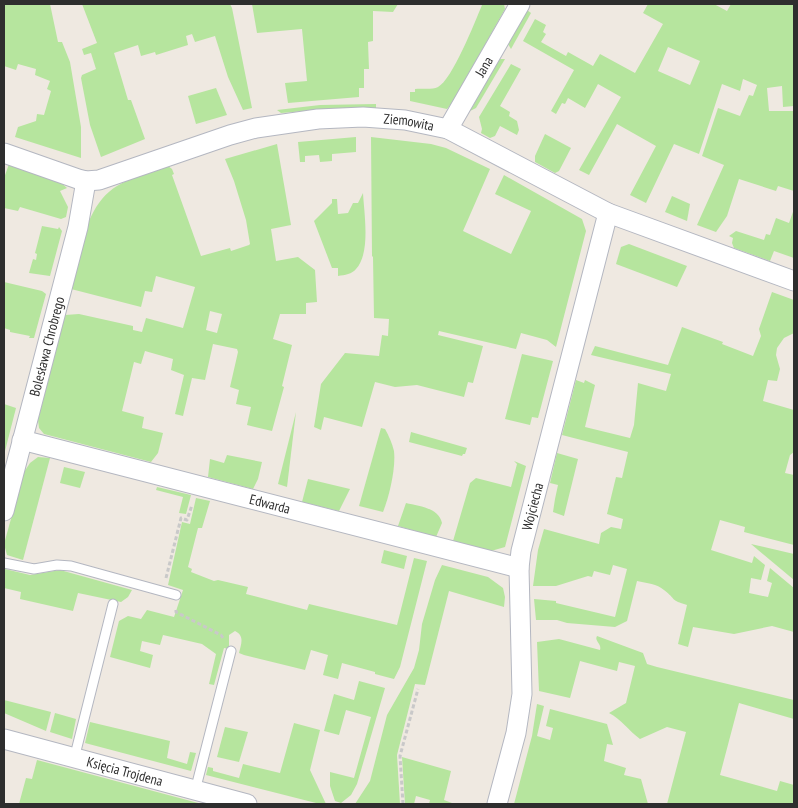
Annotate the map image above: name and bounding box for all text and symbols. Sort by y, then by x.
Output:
street label: Jana [470,53,497,81]
street label: Ziemowita [383,109,436,135]
street label: Bolesława Chrobrego [25,295,68,398]
street label: Wojciecha [518,481,547,532]
street label: Edwarda [248,490,292,518]
street label: Księcia Trojdena [85,753,165,790]

